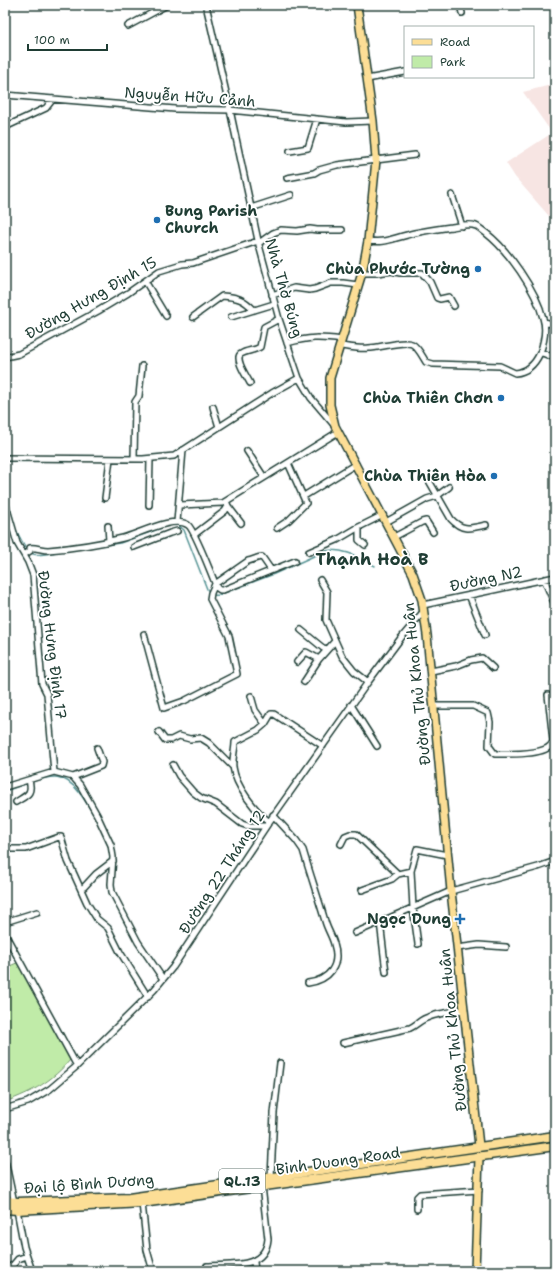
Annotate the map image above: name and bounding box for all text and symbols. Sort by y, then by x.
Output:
scale bar [28,26,107,52]
legend [404,26,534,78]
text: 100 m [34,32,70,48]
text: Road [440,34,471,50]
text: Park [440,54,466,70]
street label: Nguyễn Hữu Cảnh [124,82,256,112]
place label: Bung Parish Church [165,201,257,238]
marker: Bung Parish Church [152,215,162,225]
street label: Nhà Thờ Búng [260,236,308,340]
street label: Đường Hưng Định 15 [21,252,161,344]
place label: Chùa Phước Tường [326,259,470,279]
marker: Chùa Phước Tường [473,264,483,274]
place label: Chùa Thiên Chơn [363,388,493,408]
marker: Chùa Thiên Chơn [496,393,506,403]
place label: Chùa Thiên Hòa [364,466,487,486]
marker: Chùa Thiên Hòa [489,471,499,481]
district label: Thạnh Hoà B [315,548,429,570]
street label: Đường N2 [448,562,524,596]
street label: Đường Hưng Định 17 [33,569,71,721]
street label: Đường Thủ Khoa Huân [398,602,436,766]
street label: Đường 22 Tháng 12 [174,806,270,938]
place label: Ngọc Dung [367,909,451,929]
marker: Ngọc Dung [454,913,466,925]
street label: Đường Thủ Khoa Huân [434,948,472,1112]
street label: Binh Duong Road [275,1142,402,1180]
street label: Đại lộ Bình Dương [23,1169,155,1199]
road number: QL.13 [219,1169,265,1193]

